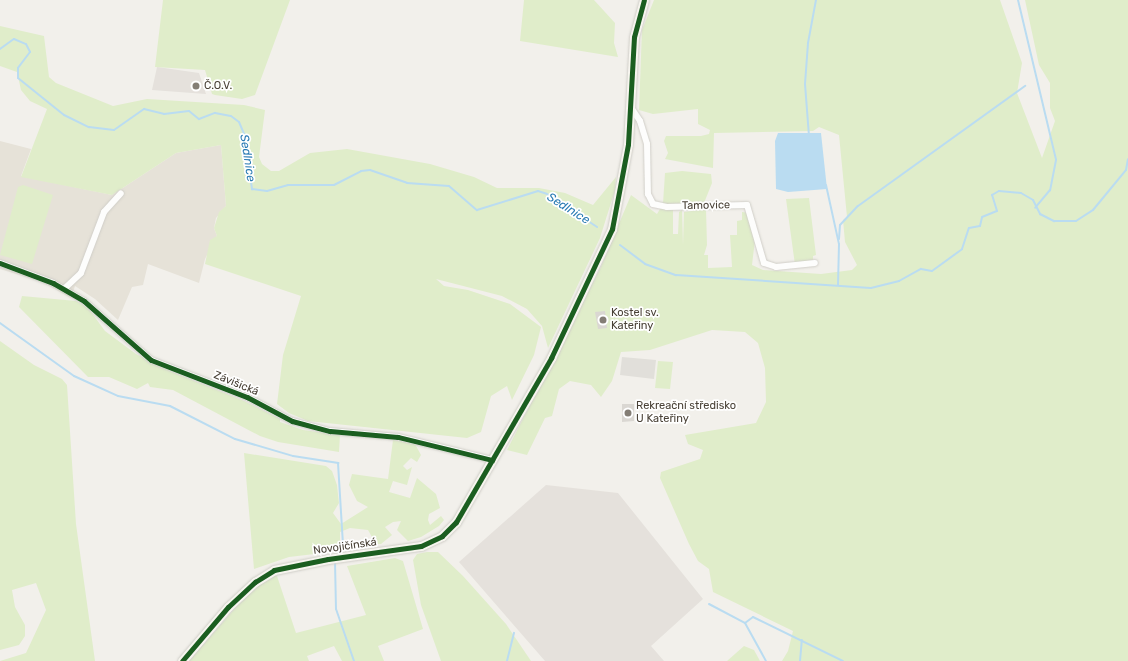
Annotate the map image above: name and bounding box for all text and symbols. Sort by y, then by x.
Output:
place label: Č.O.V. [204,79,232,93]
marker: Č.O.V. [191,81,201,91]
water label: Sedlnice [236,133,258,183]
water label: Sedlnice [544,190,592,228]
street label: Tamovice [682,199,730,213]
place label: Kostel sv. Kateřiny [611,307,659,333]
marker: Kostel sv. Kateřiny [598,315,608,325]
street label: Závišická [212,369,260,399]
place label: Rekreační středisko U Kateřiny [636,400,736,426]
marker: Rekreační středisko U Kateřiny [623,408,633,418]
street label: Novojičínská [312,536,378,558]

